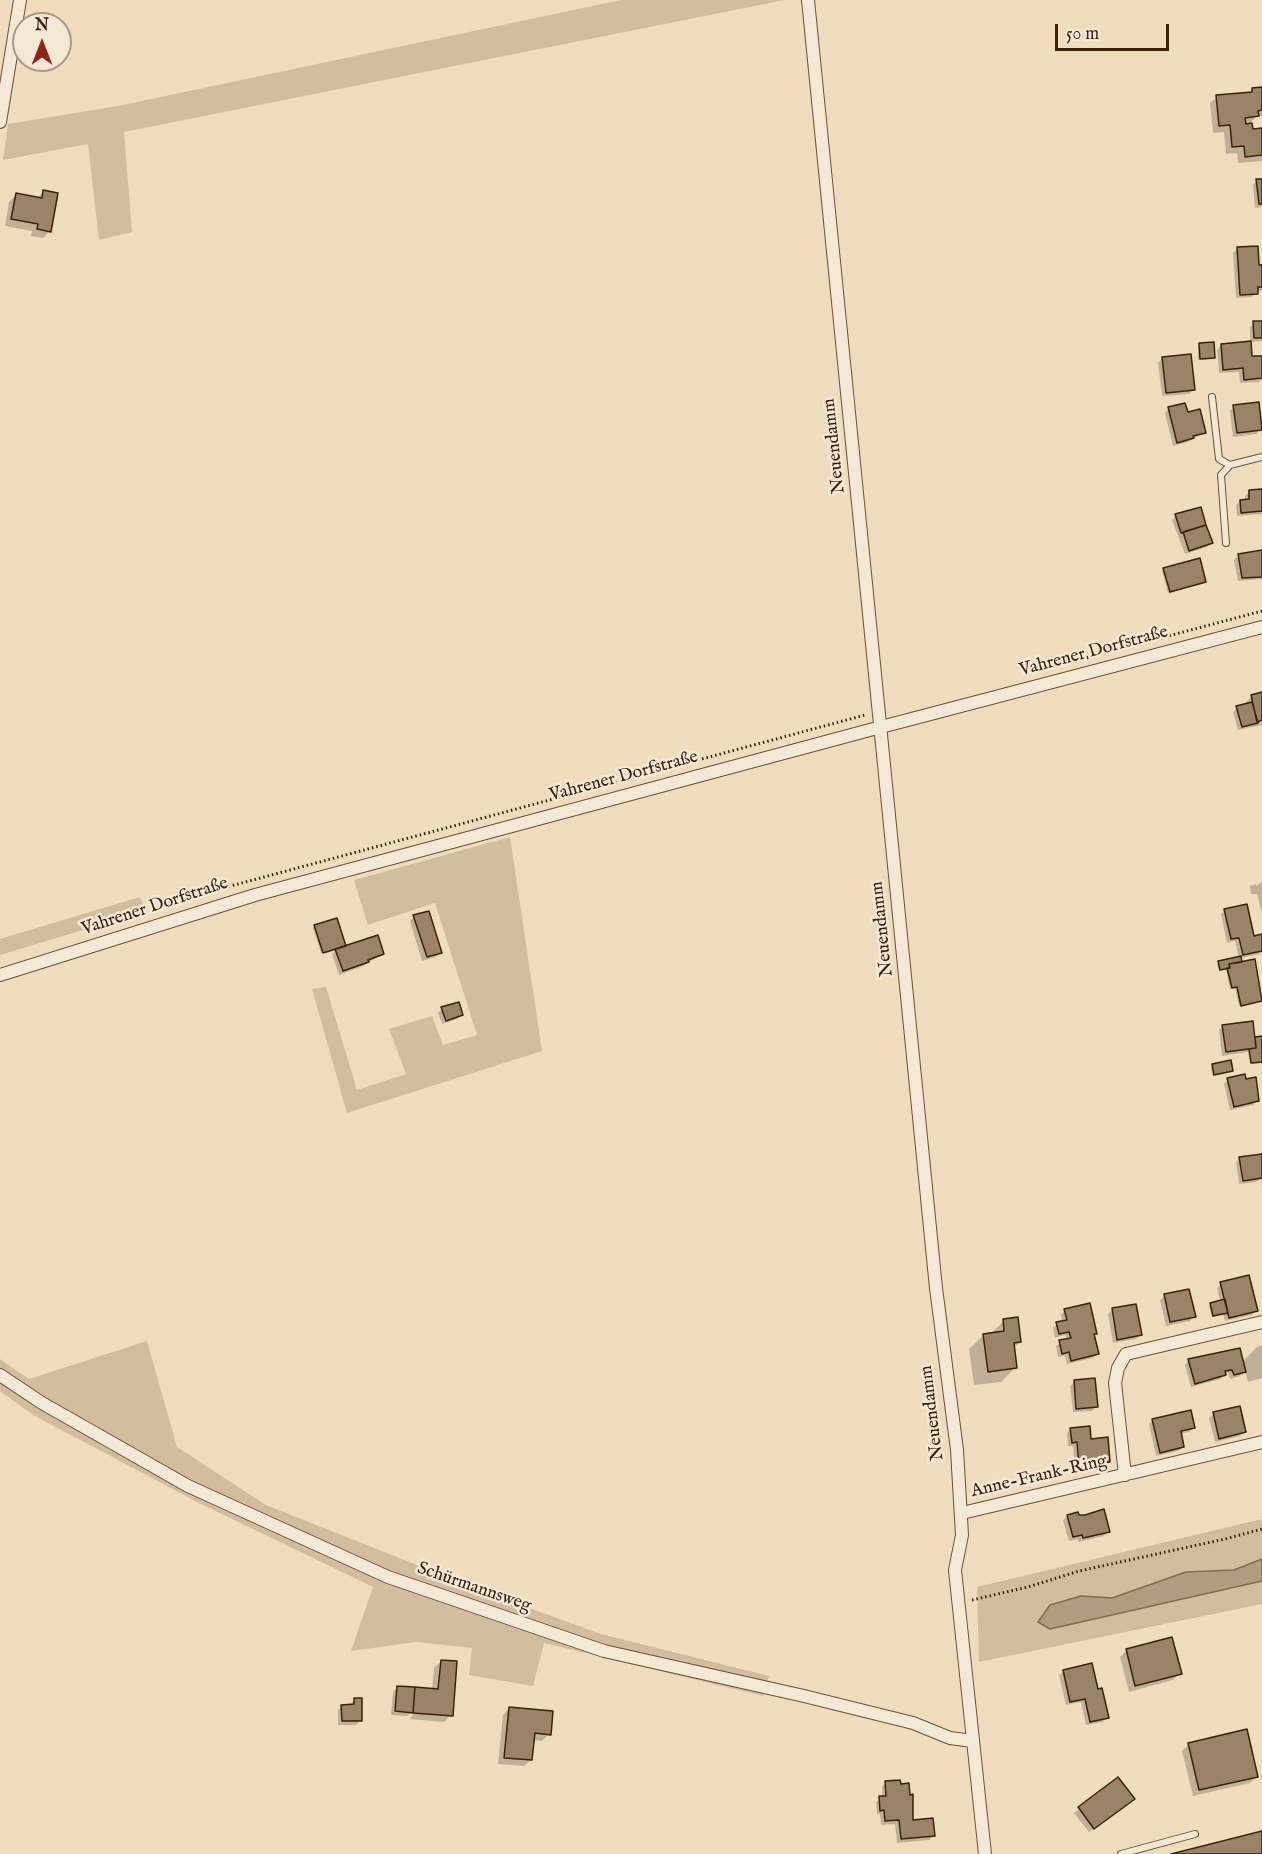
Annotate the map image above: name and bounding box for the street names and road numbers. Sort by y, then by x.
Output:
street label: Neuendamm [819,397,851,495]
street label: Vahrener Dorfstraße [1017,622,1171,682]
street label: Vahrener Dorfstraße [547,747,701,807]
street label: Vahrener Dorfstraße [79,873,231,941]
street label: Neuendamm [867,880,899,978]
street label: Neuendamm [916,1364,950,1462]
street label: Anne-Frank-Ring [969,1451,1109,1503]
street label: Schürmannsweg [414,1558,534,1618]

